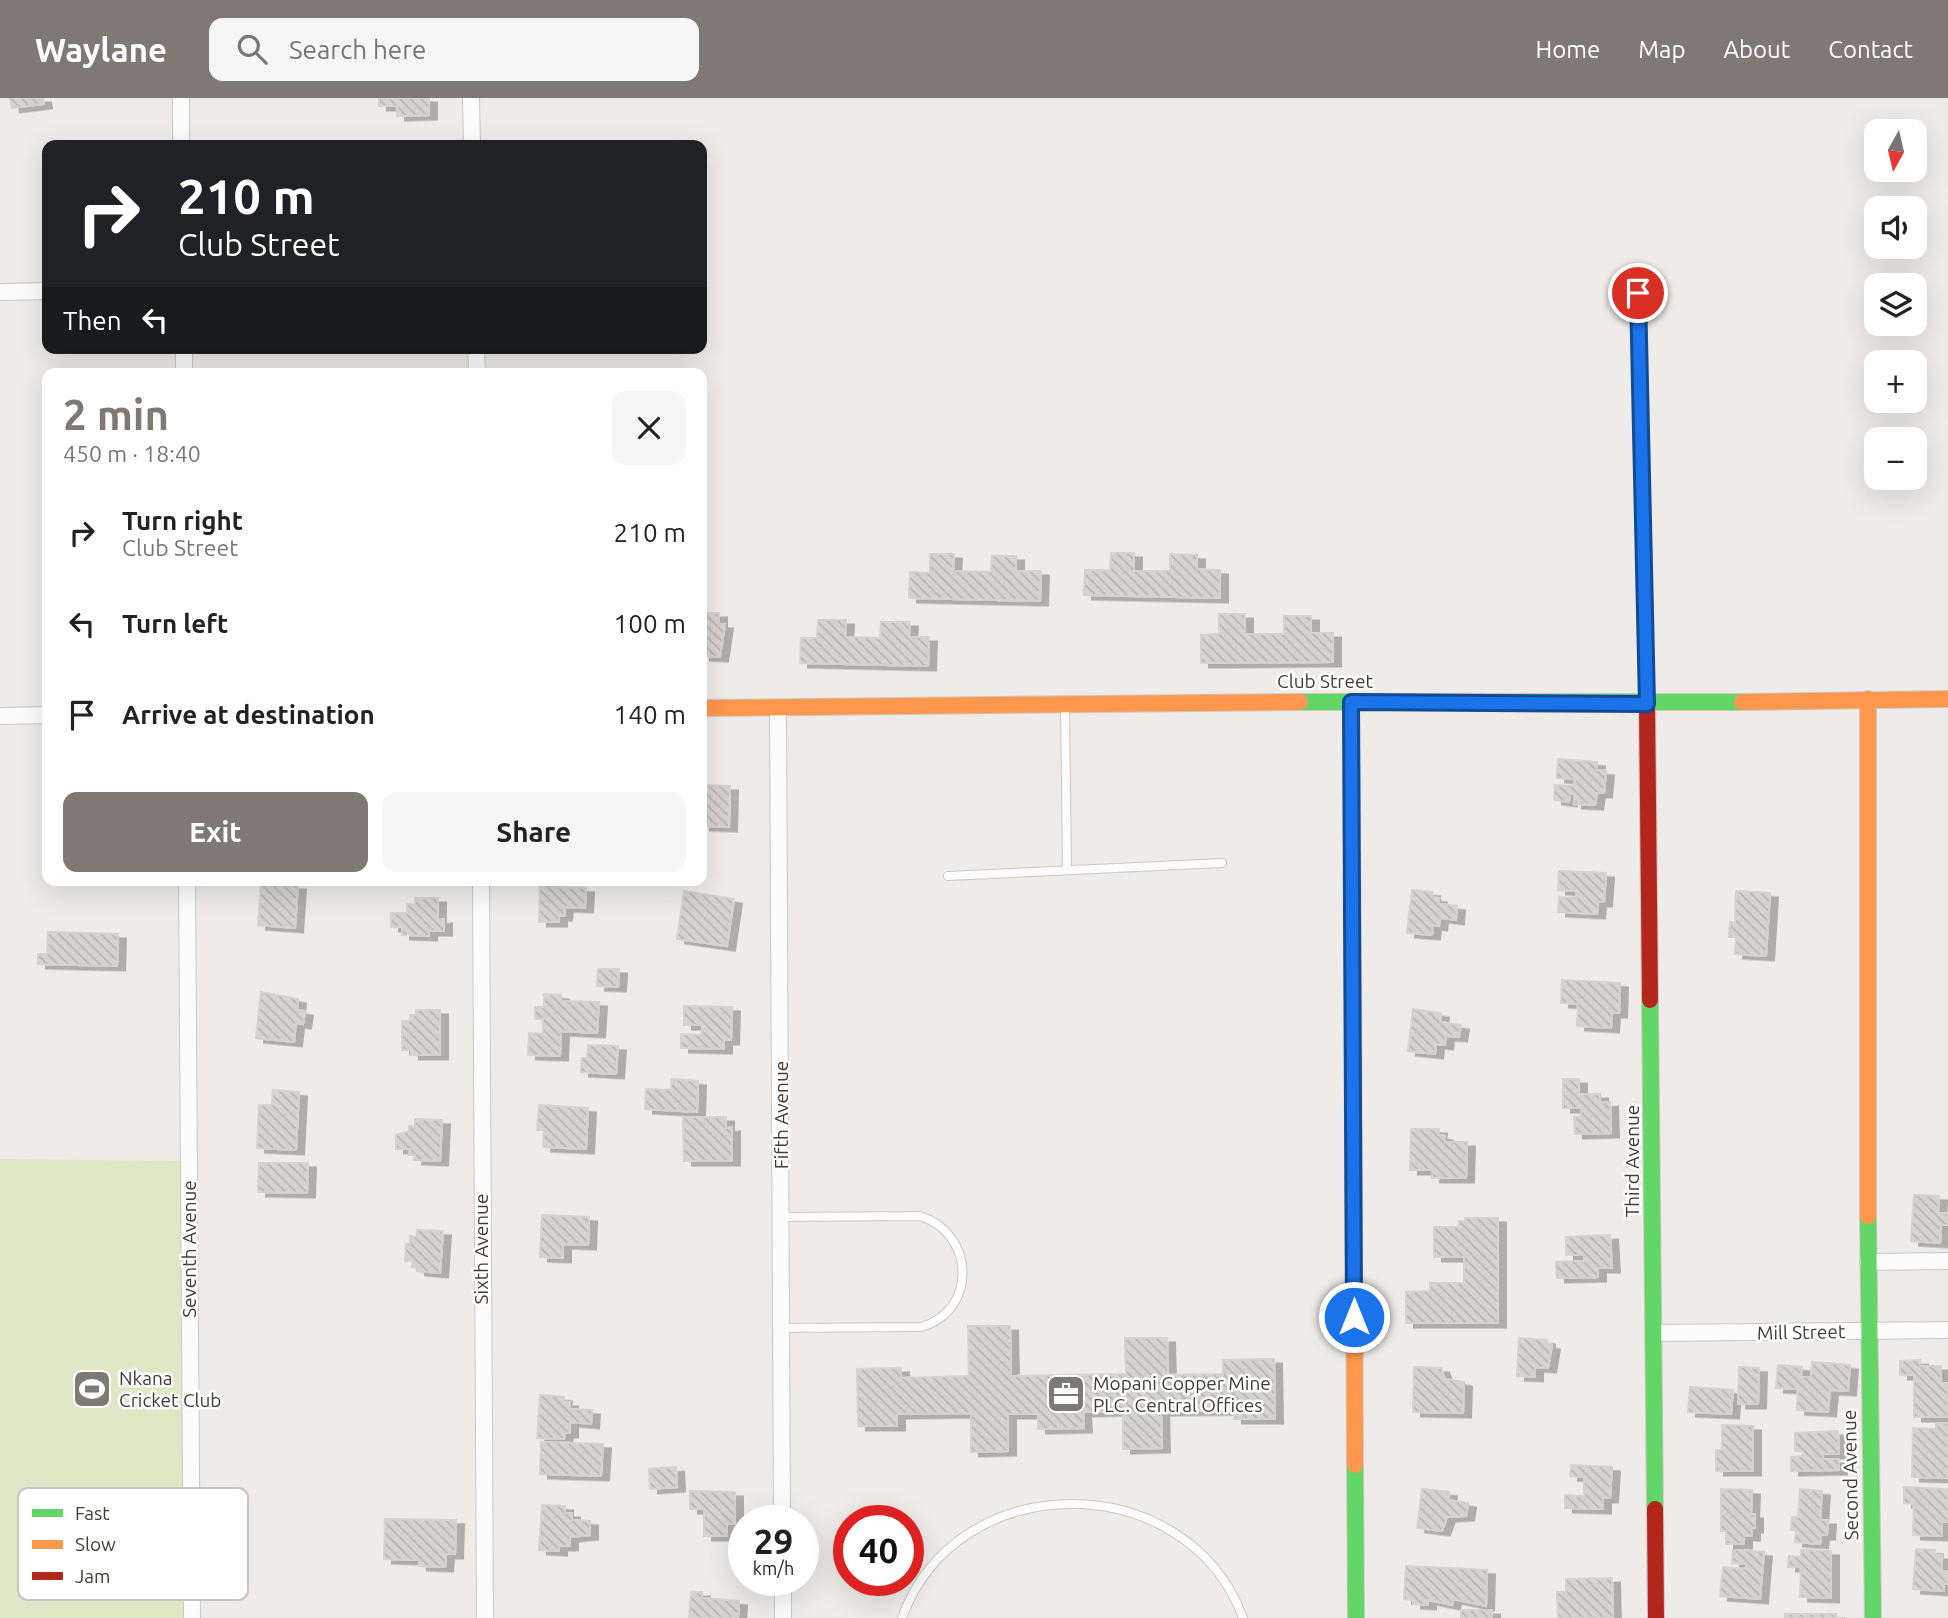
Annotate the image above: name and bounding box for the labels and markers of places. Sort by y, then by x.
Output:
pin [1608,263,1668,323]
place label: Nkana Cricket Club [119,1367,221,1411]
sports icon: Nkana Cricket Club [71,1368,113,1410]
place label: Mopani Copper Mine PLC. Central Offices [1093,1372,1271,1416]
office icon: Mopani Copper Mine PLC. Central Offices [1045,1373,1087,1415]

